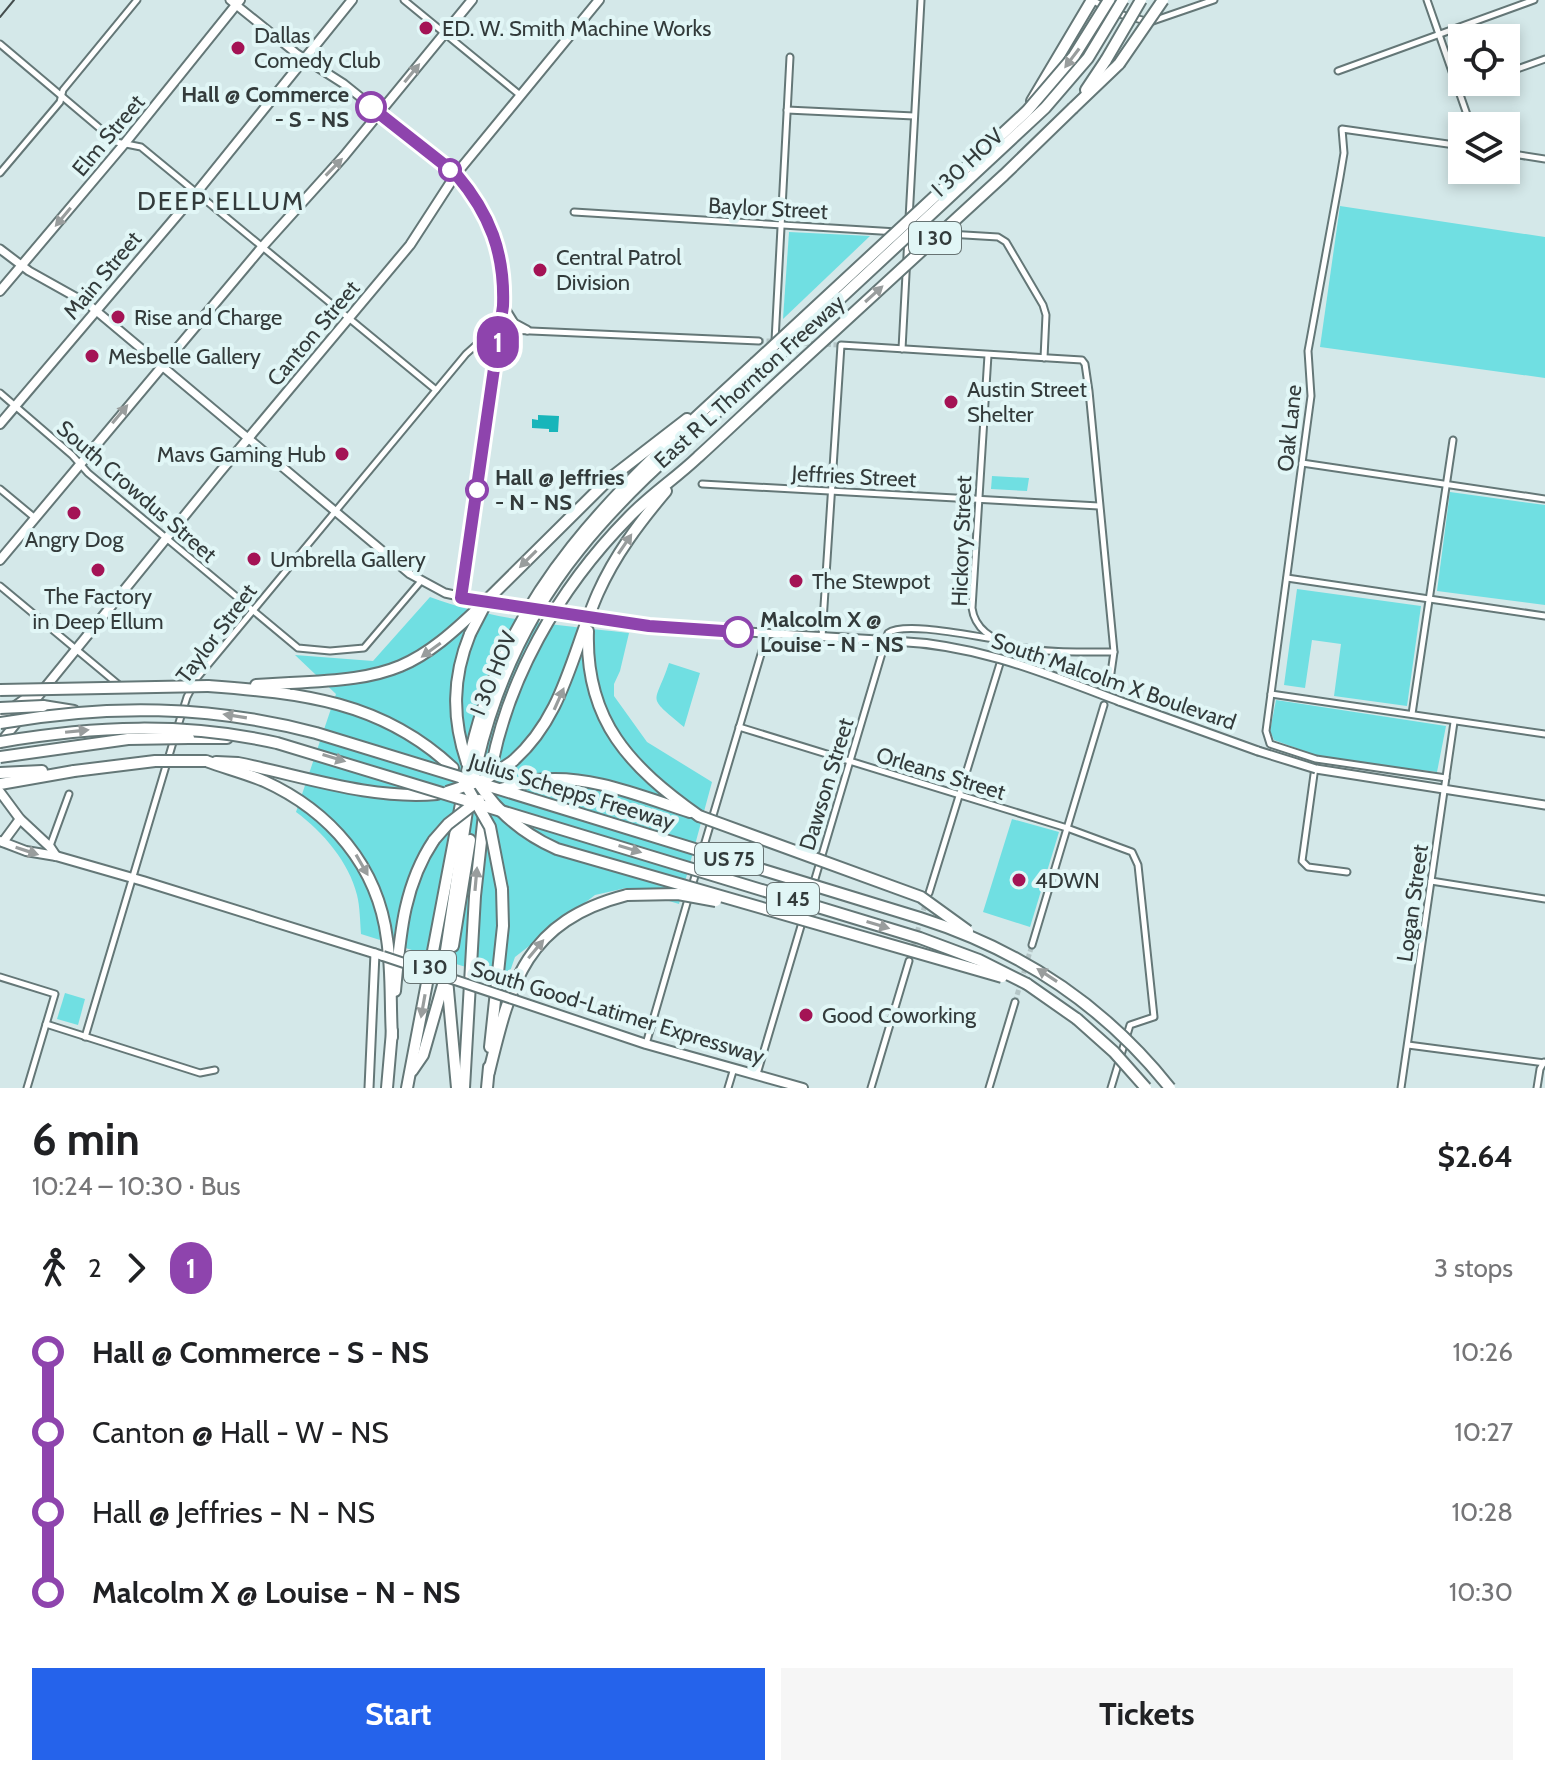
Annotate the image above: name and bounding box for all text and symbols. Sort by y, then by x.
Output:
place label: ED. W. Smith Machine Works [442,15,711,42]
marker: ED. W. Smith Machine Works [417,19,435,37]
place label: Dallas Comedy Club [254,22,381,74]
map controls [1448,24,1520,184]
button: locate [1448,24,1520,96]
marker: Dallas Comedy Club [229,39,247,57]
one-way arrow [1065,48,1080,69]
one-way arrow [403,64,420,84]
place label: Hall @ Commerce - S - NS [181,81,349,133]
street label: Elm Street [66,89,151,182]
marker: Hall @ Commerce - S - NS [356,92,386,122]
button: layers [1448,112,1520,184]
street label: I 30 HOV [926,122,1009,202]
one-way arrow [324,158,343,177]
unlabelled marker [439,159,461,181]
district label: DEEP ELLUM [137,185,305,217]
street label: Baylor Street [707,192,829,225]
one-way arrow [55,207,72,227]
road number: I 30 [909,222,961,254]
street label: Main Street [58,225,147,325]
place label: Central Patrol Division [556,244,682,296]
marker: Central Patrol Division [531,261,549,279]
street label: Canton Street [261,275,366,392]
one-way arrow [864,285,883,303]
street label: East R L Thornton Freeway [649,289,850,474]
place label: Rise and Charge [134,304,282,331]
marker: Rise and Charge [109,308,127,326]
line badge: 1 [472,316,524,368]
text: 1 [493,325,503,359]
place label: Mesbelle Gallery [108,343,261,370]
marker: Mesbelle Gallery [83,347,101,365]
place label: Austin Street Shelter [967,376,1087,428]
street label: Oak Lane [1272,383,1307,473]
marker: Austin Street Shelter [942,393,960,411]
one-way arrow [111,405,128,425]
street label: South Crowdus Street [51,415,223,569]
place label: Mavs Gaming Hub [157,441,326,468]
marker: Mavs Gaming Hub [333,445,351,463]
street label: Jeffries Street [790,460,917,493]
place label: Hall @ Jeffries - N - NS [495,464,625,516]
street label: Hickory Street [946,474,977,607]
marker: Hall @ Jeffries - N - NS [466,479,488,501]
marker: Angry Dog [65,504,83,522]
place label: Angry Dog [25,526,124,553]
one-way arrow [617,534,632,555]
place label: Umbrella Gallery [270,546,426,573]
one-way arrow [519,549,538,568]
marker: Umbrella Gallery [245,550,263,568]
marker: The Factory in Deep Ellum [89,561,107,579]
place label: The Stewpot [812,568,931,595]
marker: The Stewpot [787,572,805,590]
street label: Taylor Street [170,578,263,688]
place label: The Factory in Deep Ellum [33,583,163,635]
place label: Malcolm X @ Louise - N - NS [760,606,904,658]
marker: Malcolm X @ Louise - N - NS [723,617,753,647]
street label: I 30 HOV [464,627,523,719]
street label: South Malcolm X Boulevard [988,627,1240,736]
one-way arrow [420,642,442,658]
one-way arrow [552,687,566,710]
one-way arrow [223,709,248,721]
street label: Dawson Street [794,714,860,854]
one-way arrow [65,724,90,737]
street label: Orleans Street [873,741,1009,806]
street label: Julius Schepps Freeway [465,747,678,836]
one-way arrow [322,752,346,765]
street label: Logan Street [1391,842,1434,963]
one-way arrow [618,843,642,856]
road number: US 75 [695,843,763,875]
one-way arrow [16,845,40,857]
one-way arrow [355,854,369,876]
one-way arrow [470,866,483,891]
place label: 4DWN [1035,867,1100,894]
marker: 4DWN [1010,871,1028,889]
road number: I 45 [767,883,819,915]
one-way arrow [867,919,891,932]
one-way arrow [527,939,544,959]
road number: I 30 [404,951,456,983]
street label: South Good-Latimer Expressway [468,955,768,1070]
one-way arrow [1036,968,1058,982]
one-way arrow [416,993,428,1018]
place label: Good Coworking [822,1002,977,1029]
marker: Good Coworking [797,1006,815,1024]
text: 6 min [32,1113,140,1166]
text: $2.64 [1438,1138,1513,1175]
text: 10:24 – 10:30 · Bus [32,1170,240,1202]
icon: walk [32,1246,76,1290]
icon: forward [114,1246,158,1290]
text: 1 [186,1251,196,1285]
text: 2 [88,1252,102,1284]
text: 3 stops [1434,1252,1513,1284]
text: Hall @ Commerce - S - NS [92,1334,429,1371]
text: 10:26 [1453,1336,1513,1368]
text: Canton @ Hall - W - NS [92,1414,389,1451]
text: 10:27 [1454,1416,1513,1448]
text: Hall @ Jeffries - N - NS [92,1494,375,1531]
text: 10:28 [1452,1496,1513,1528]
text: Malcolm X @ Louise - N - NS [92,1574,461,1611]
text: 10:30 [1449,1576,1513,1608]
button: Start [32,1668,765,1760]
button: Tickets [781,1668,1513,1760]

